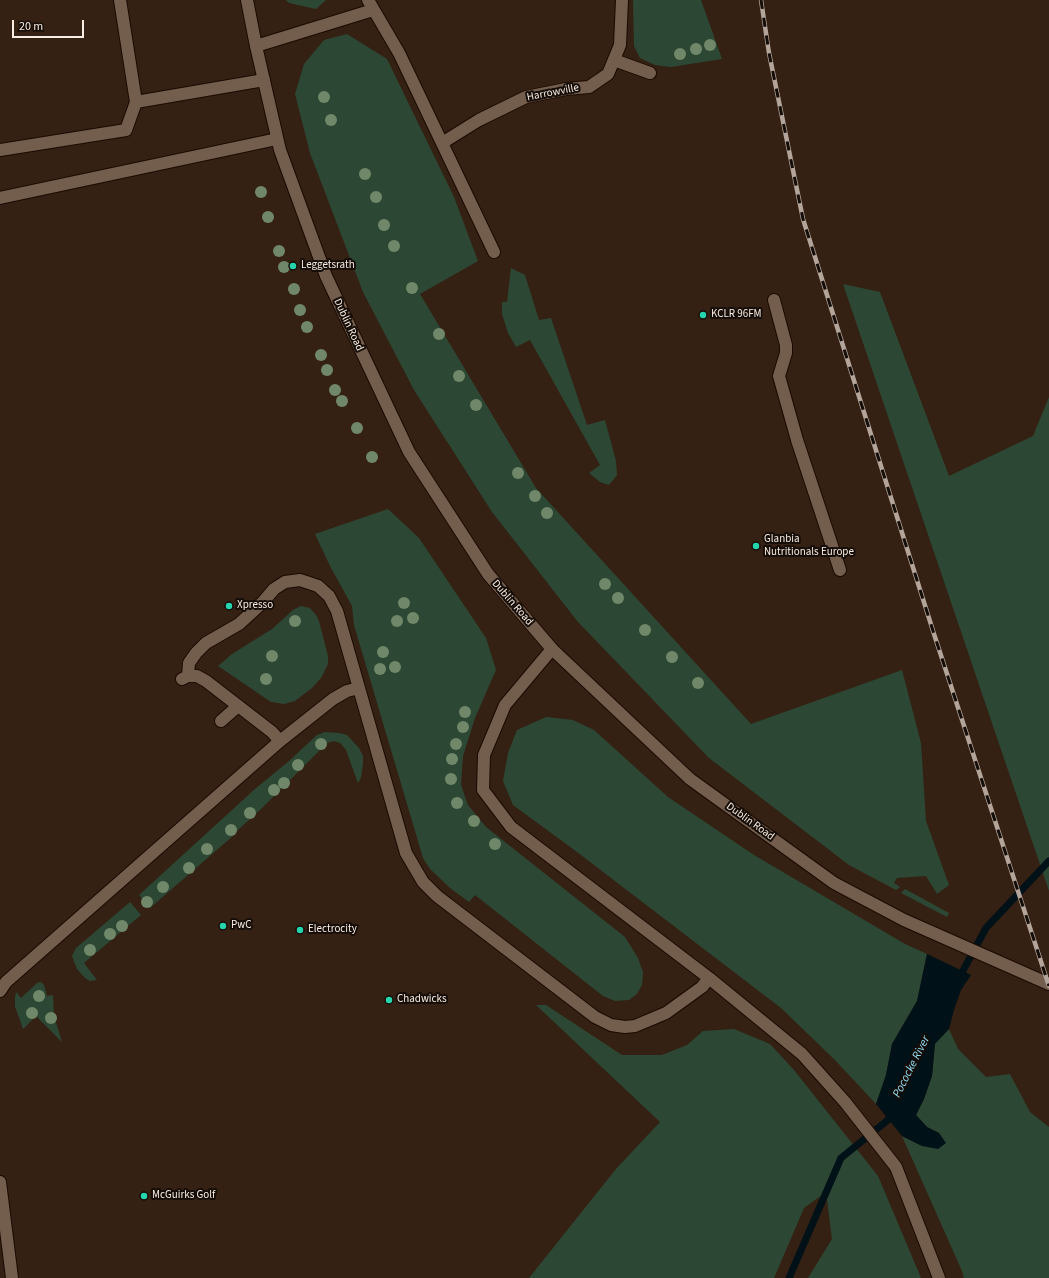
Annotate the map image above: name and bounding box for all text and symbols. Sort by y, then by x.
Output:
scale bar [14,12,86,38]
text: 20 m [19,18,43,35]
street label: Harrowville [526,81,580,105]
place label: Leggetsrath [301,259,355,273]
marker: Leggetsrath [288,261,298,271]
street label: Dublin Road [330,297,366,353]
place label: KCLR 96FM [711,308,762,322]
marker: KCLR 96FM [698,310,708,320]
place label: Glanbia Nutritionals Europe [764,533,854,559]
marker: Glanbia Nutritionals Europe [751,541,761,551]
street label: Dublin Road [489,577,535,629]
place label: Xpresso [237,599,273,613]
marker: Xpresso [224,601,234,611]
street label: Dublin Road [723,800,777,844]
place label: PwC [231,919,251,933]
marker: PwC [218,921,228,931]
place label: Electrocity [308,923,357,937]
marker: Electrocity [295,925,305,935]
place label: Chadwicks [397,993,447,1007]
marker: Chadwicks [384,995,394,1005]
water label: Pococke River [890,1034,934,1100]
place label: McGuirks Golf [152,1189,215,1203]
marker: McGuirks Golf [139,1191,149,1201]

